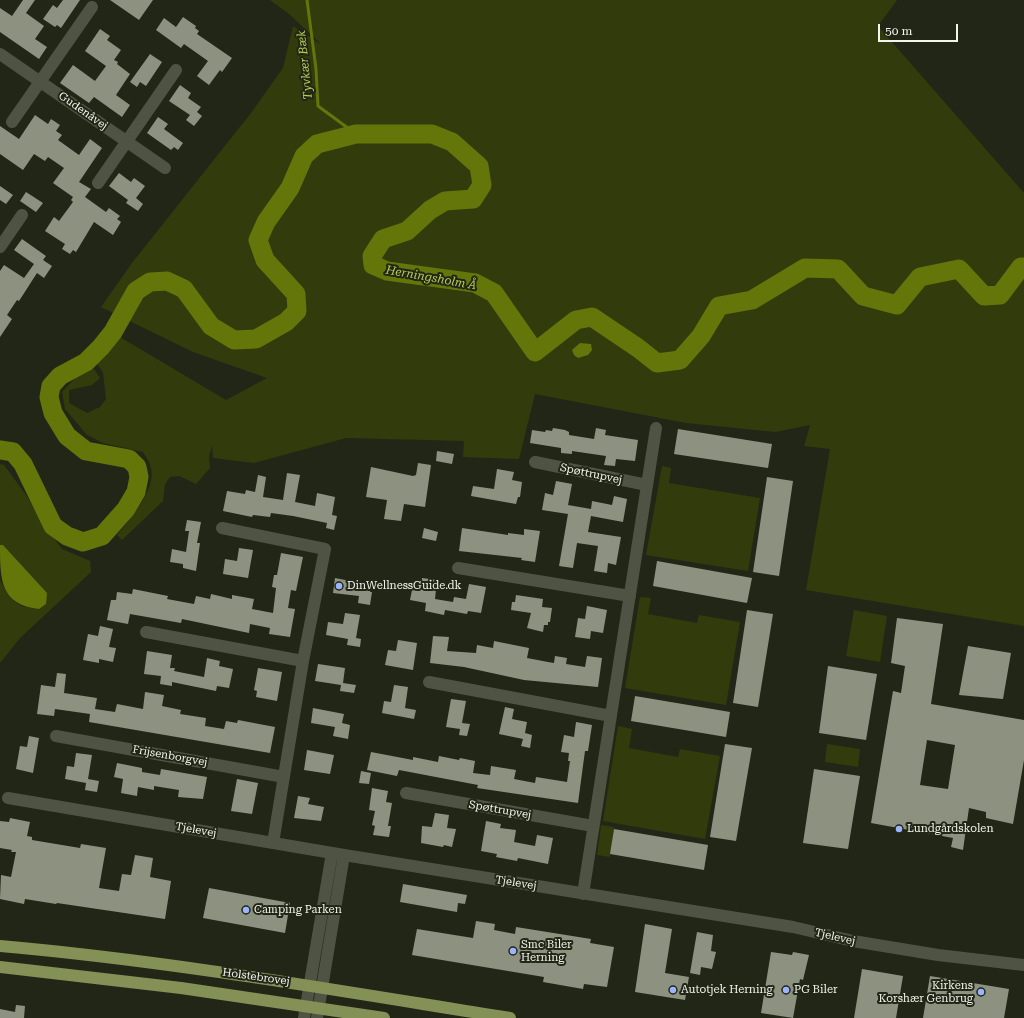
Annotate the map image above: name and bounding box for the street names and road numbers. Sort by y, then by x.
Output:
street label: Gudenåvej [56,89,110,133]
street label: Spøttrupvej [559,461,623,487]
street label: Frijsenborgvej [131,743,209,769]
street label: Spøttrupvej [468,798,532,822]
street label: Tjelevej [174,820,218,840]
street label: Tjelevej [495,873,537,893]
street label: Tjelevej [813,926,857,948]
street label: Holstebrovej [221,966,291,988]

